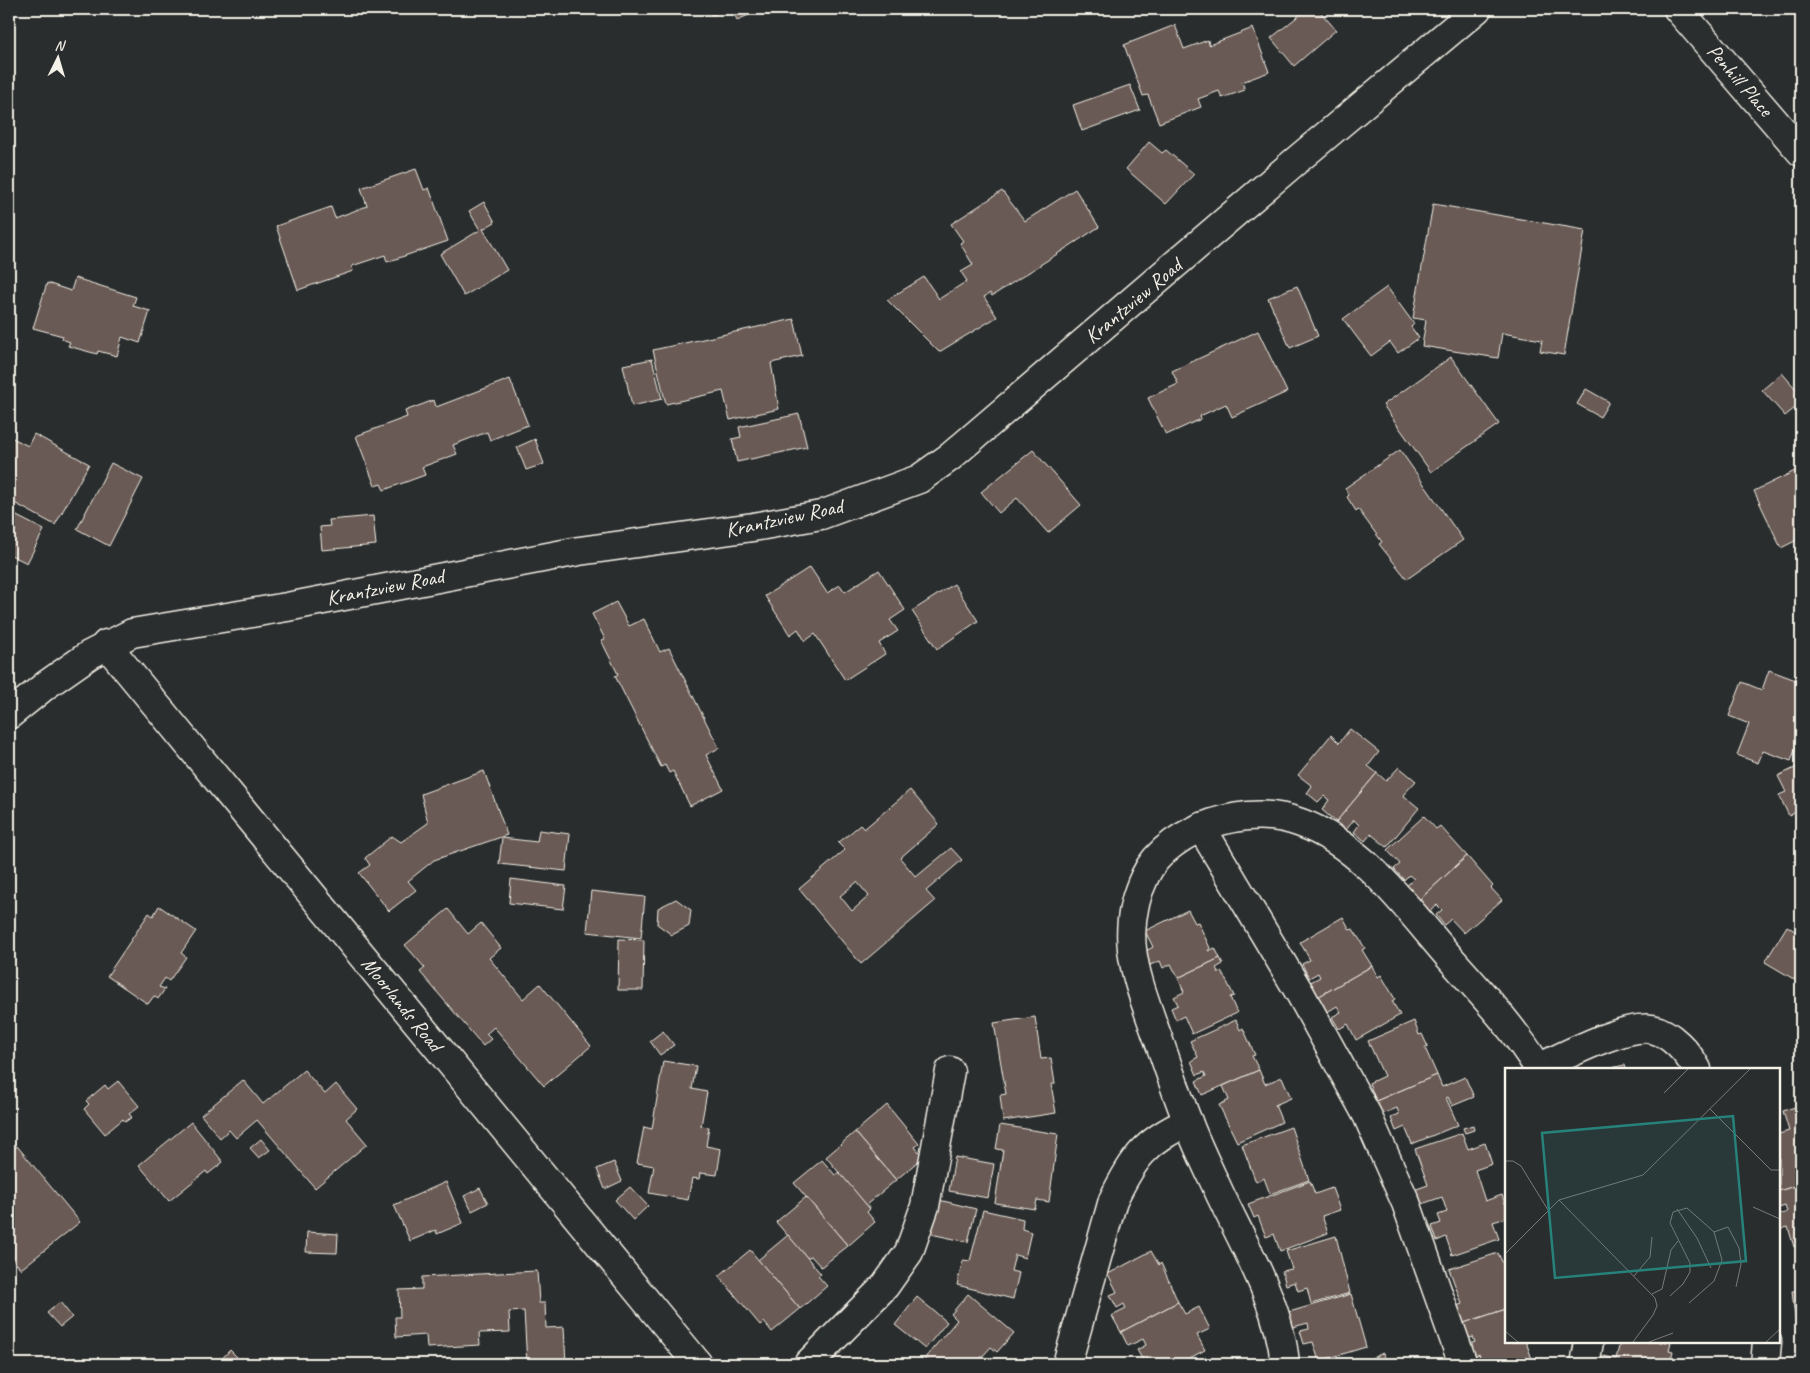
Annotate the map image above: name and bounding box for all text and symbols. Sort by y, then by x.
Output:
north arrow [32,32,82,82]
text: N [54,37,66,55]
street label: Penhill Place [1701,38,1780,123]
street label: Krantzview Road [1079,250,1190,349]
street label: Krantzview Road [723,492,849,543]
street label: Krantzview Road [324,562,450,611]
street label: Moorlands Road [356,951,450,1059]
inset map [1505,1068,1780,1343]

